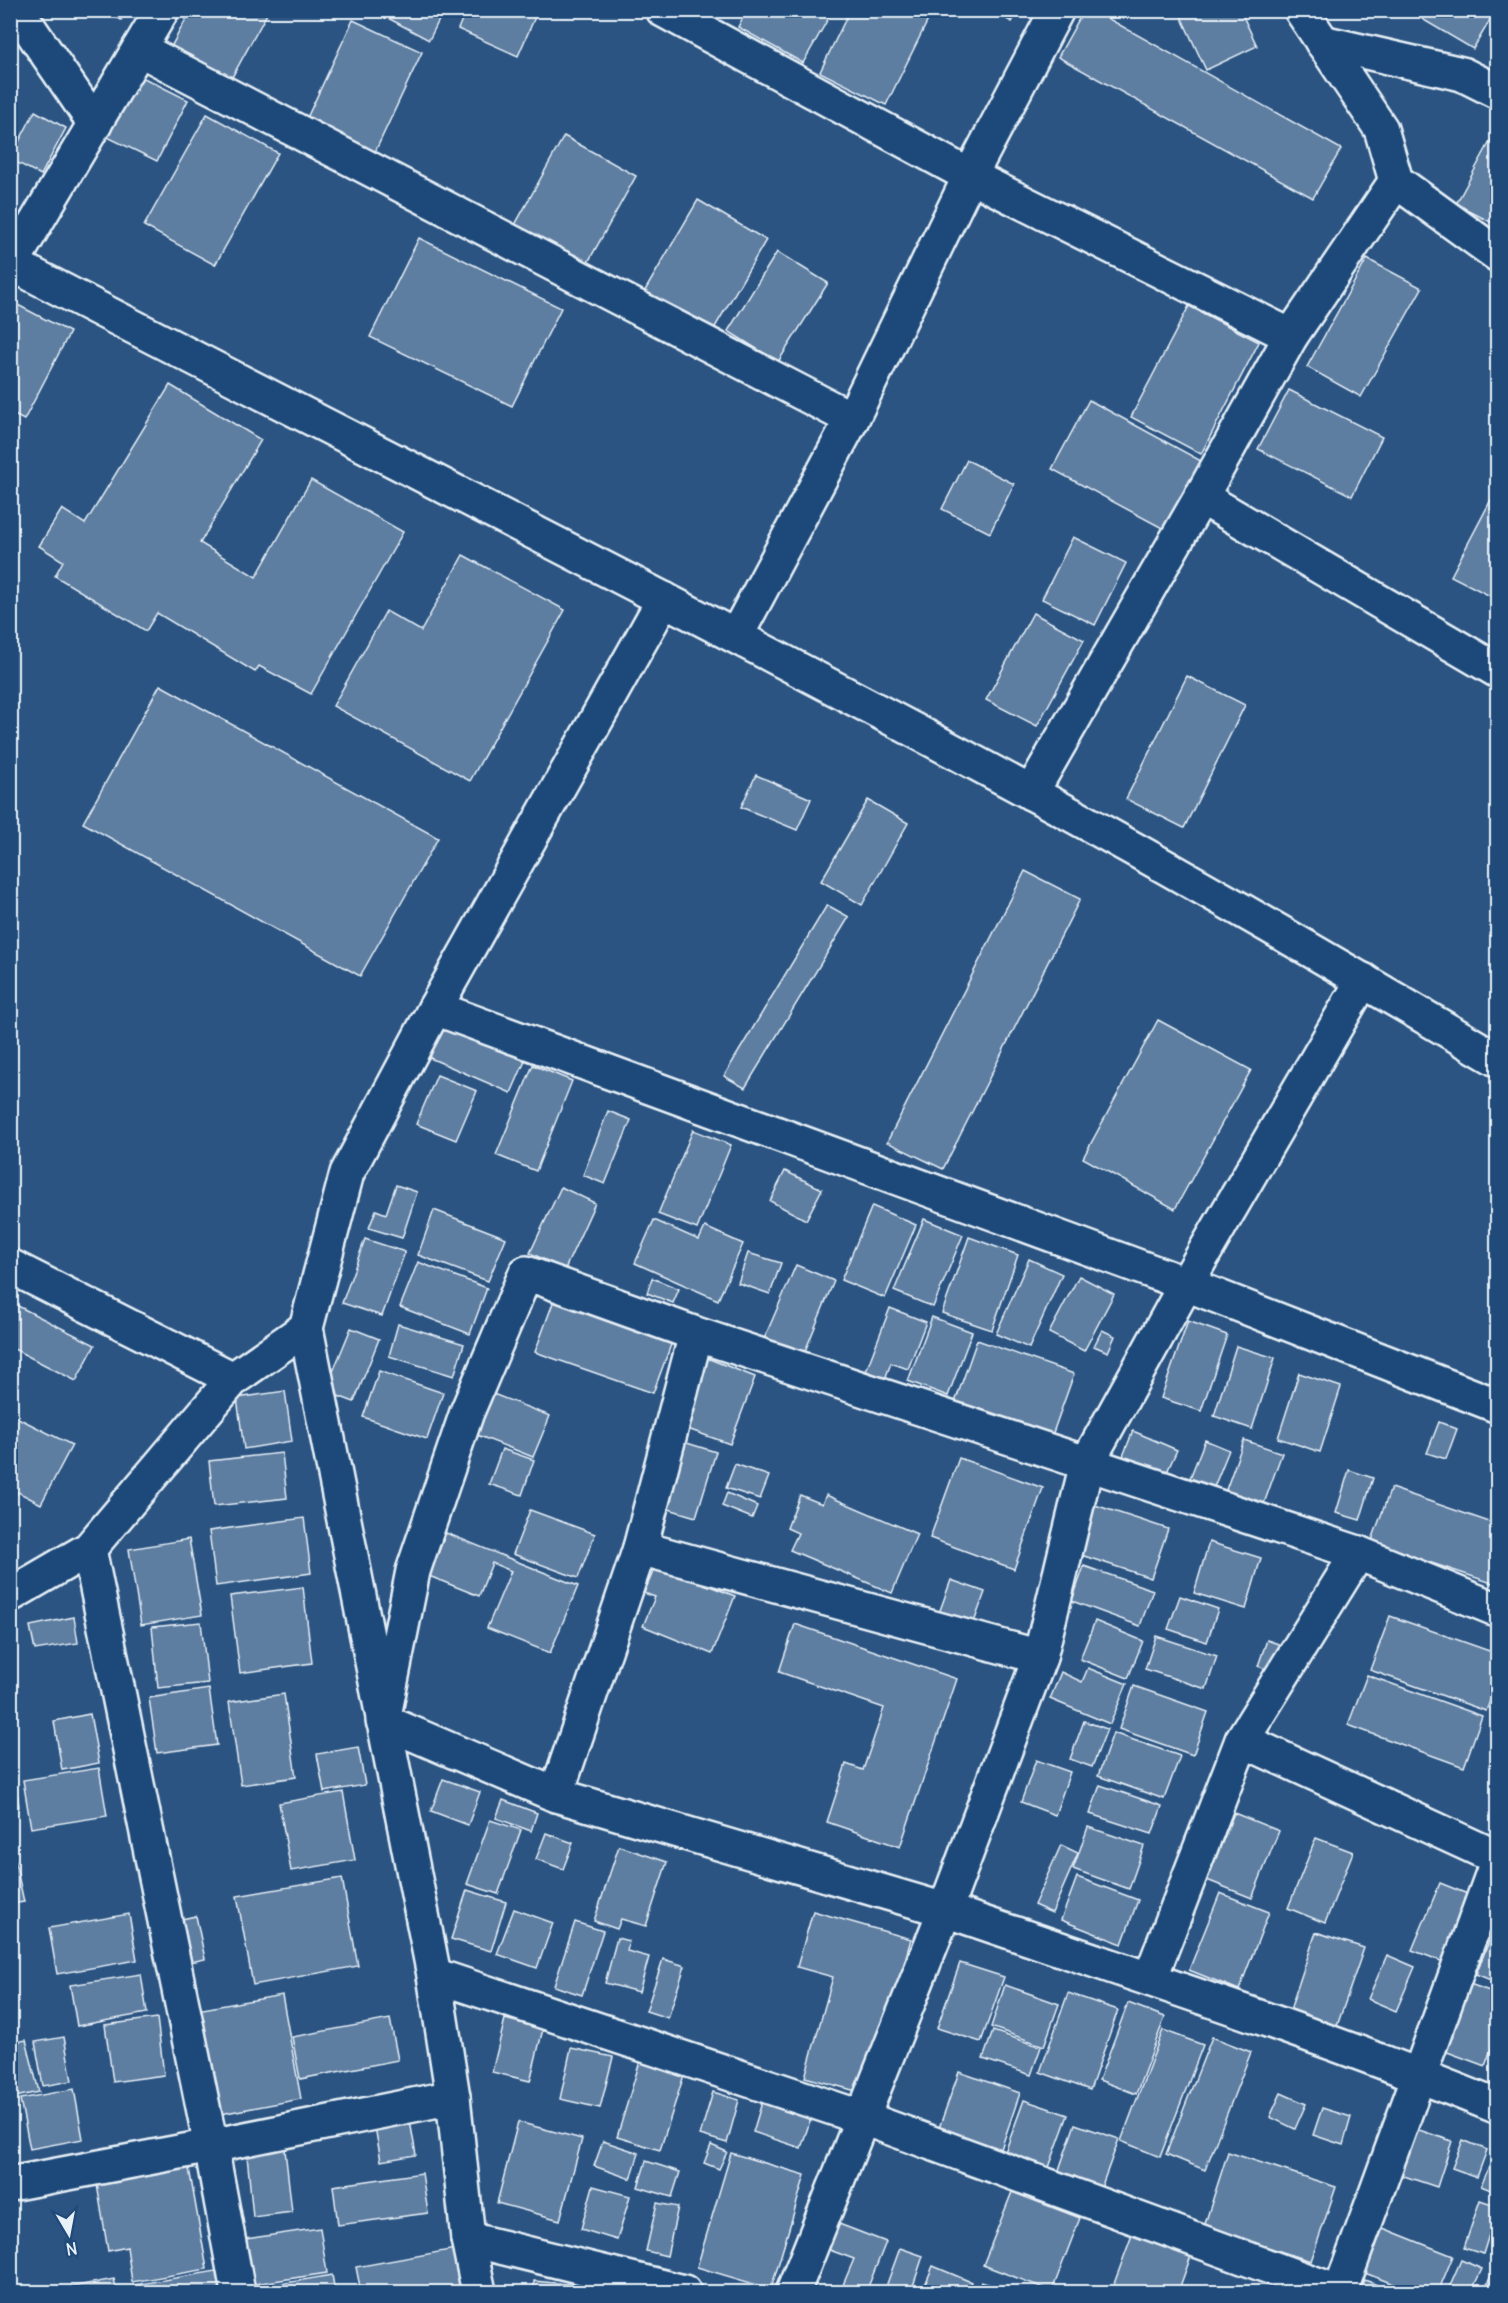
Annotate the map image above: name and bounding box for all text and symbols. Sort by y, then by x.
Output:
north arrow [39,2204,99,2264]
text: N [64,2238,79,2260]

